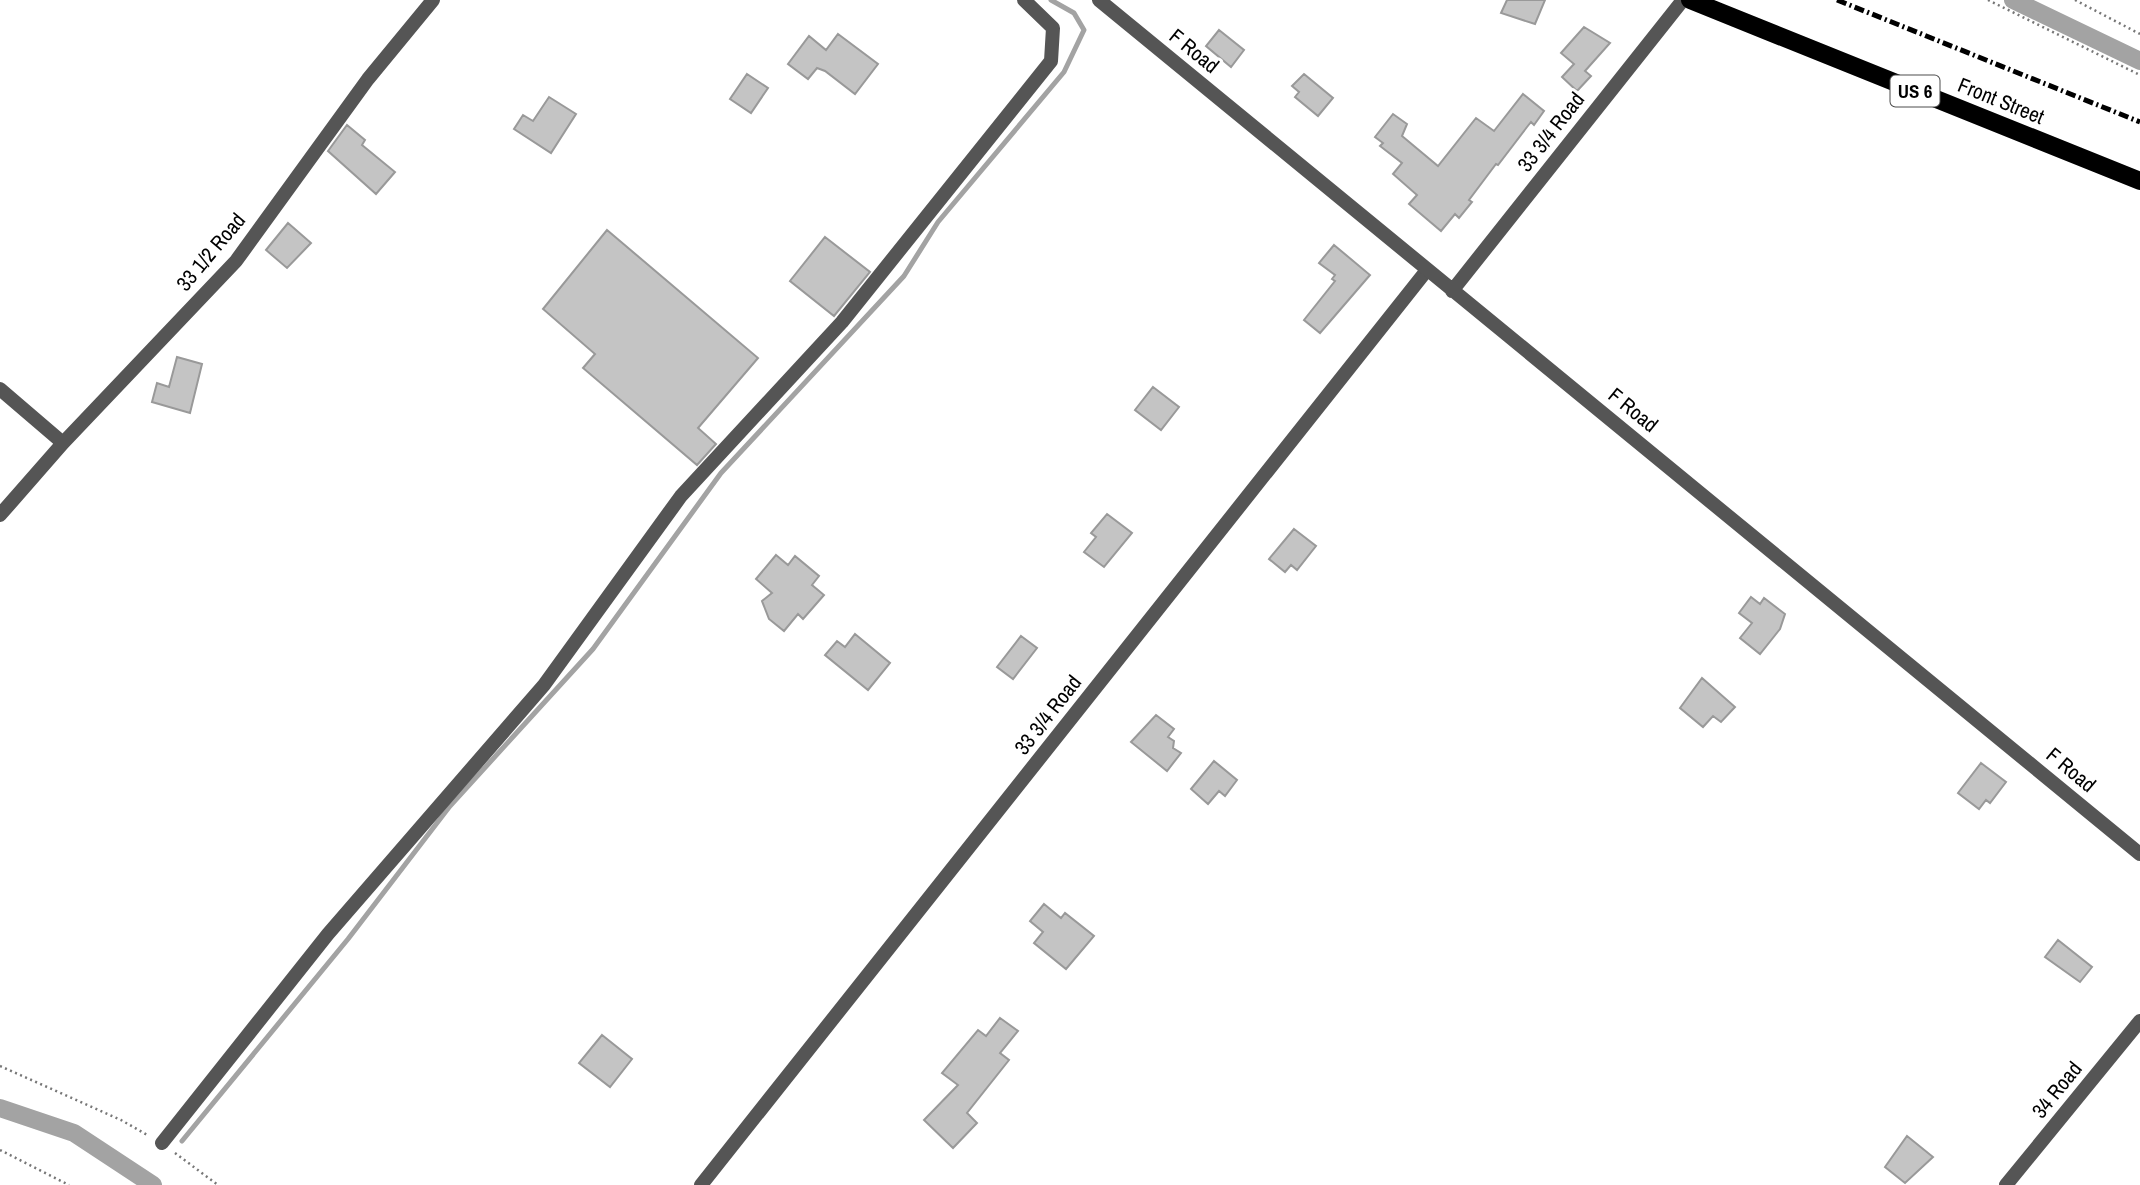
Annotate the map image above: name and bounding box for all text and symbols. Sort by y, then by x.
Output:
street label: F Road [1163,22,1225,80]
street label: Front Street [1954,70,2049,131]
road number: US 6 [1890,76,1940,106]
street label: 33 3/4 Road [1510,86,1591,178]
street label: 33 1/2 Road [169,206,252,297]
street label: F Road [1602,381,1664,439]
street label: 33 3/4 Road [1007,669,1088,761]
street label: F Road [2040,740,2102,799]
street label: 34 Road [2025,1055,2088,1124]

